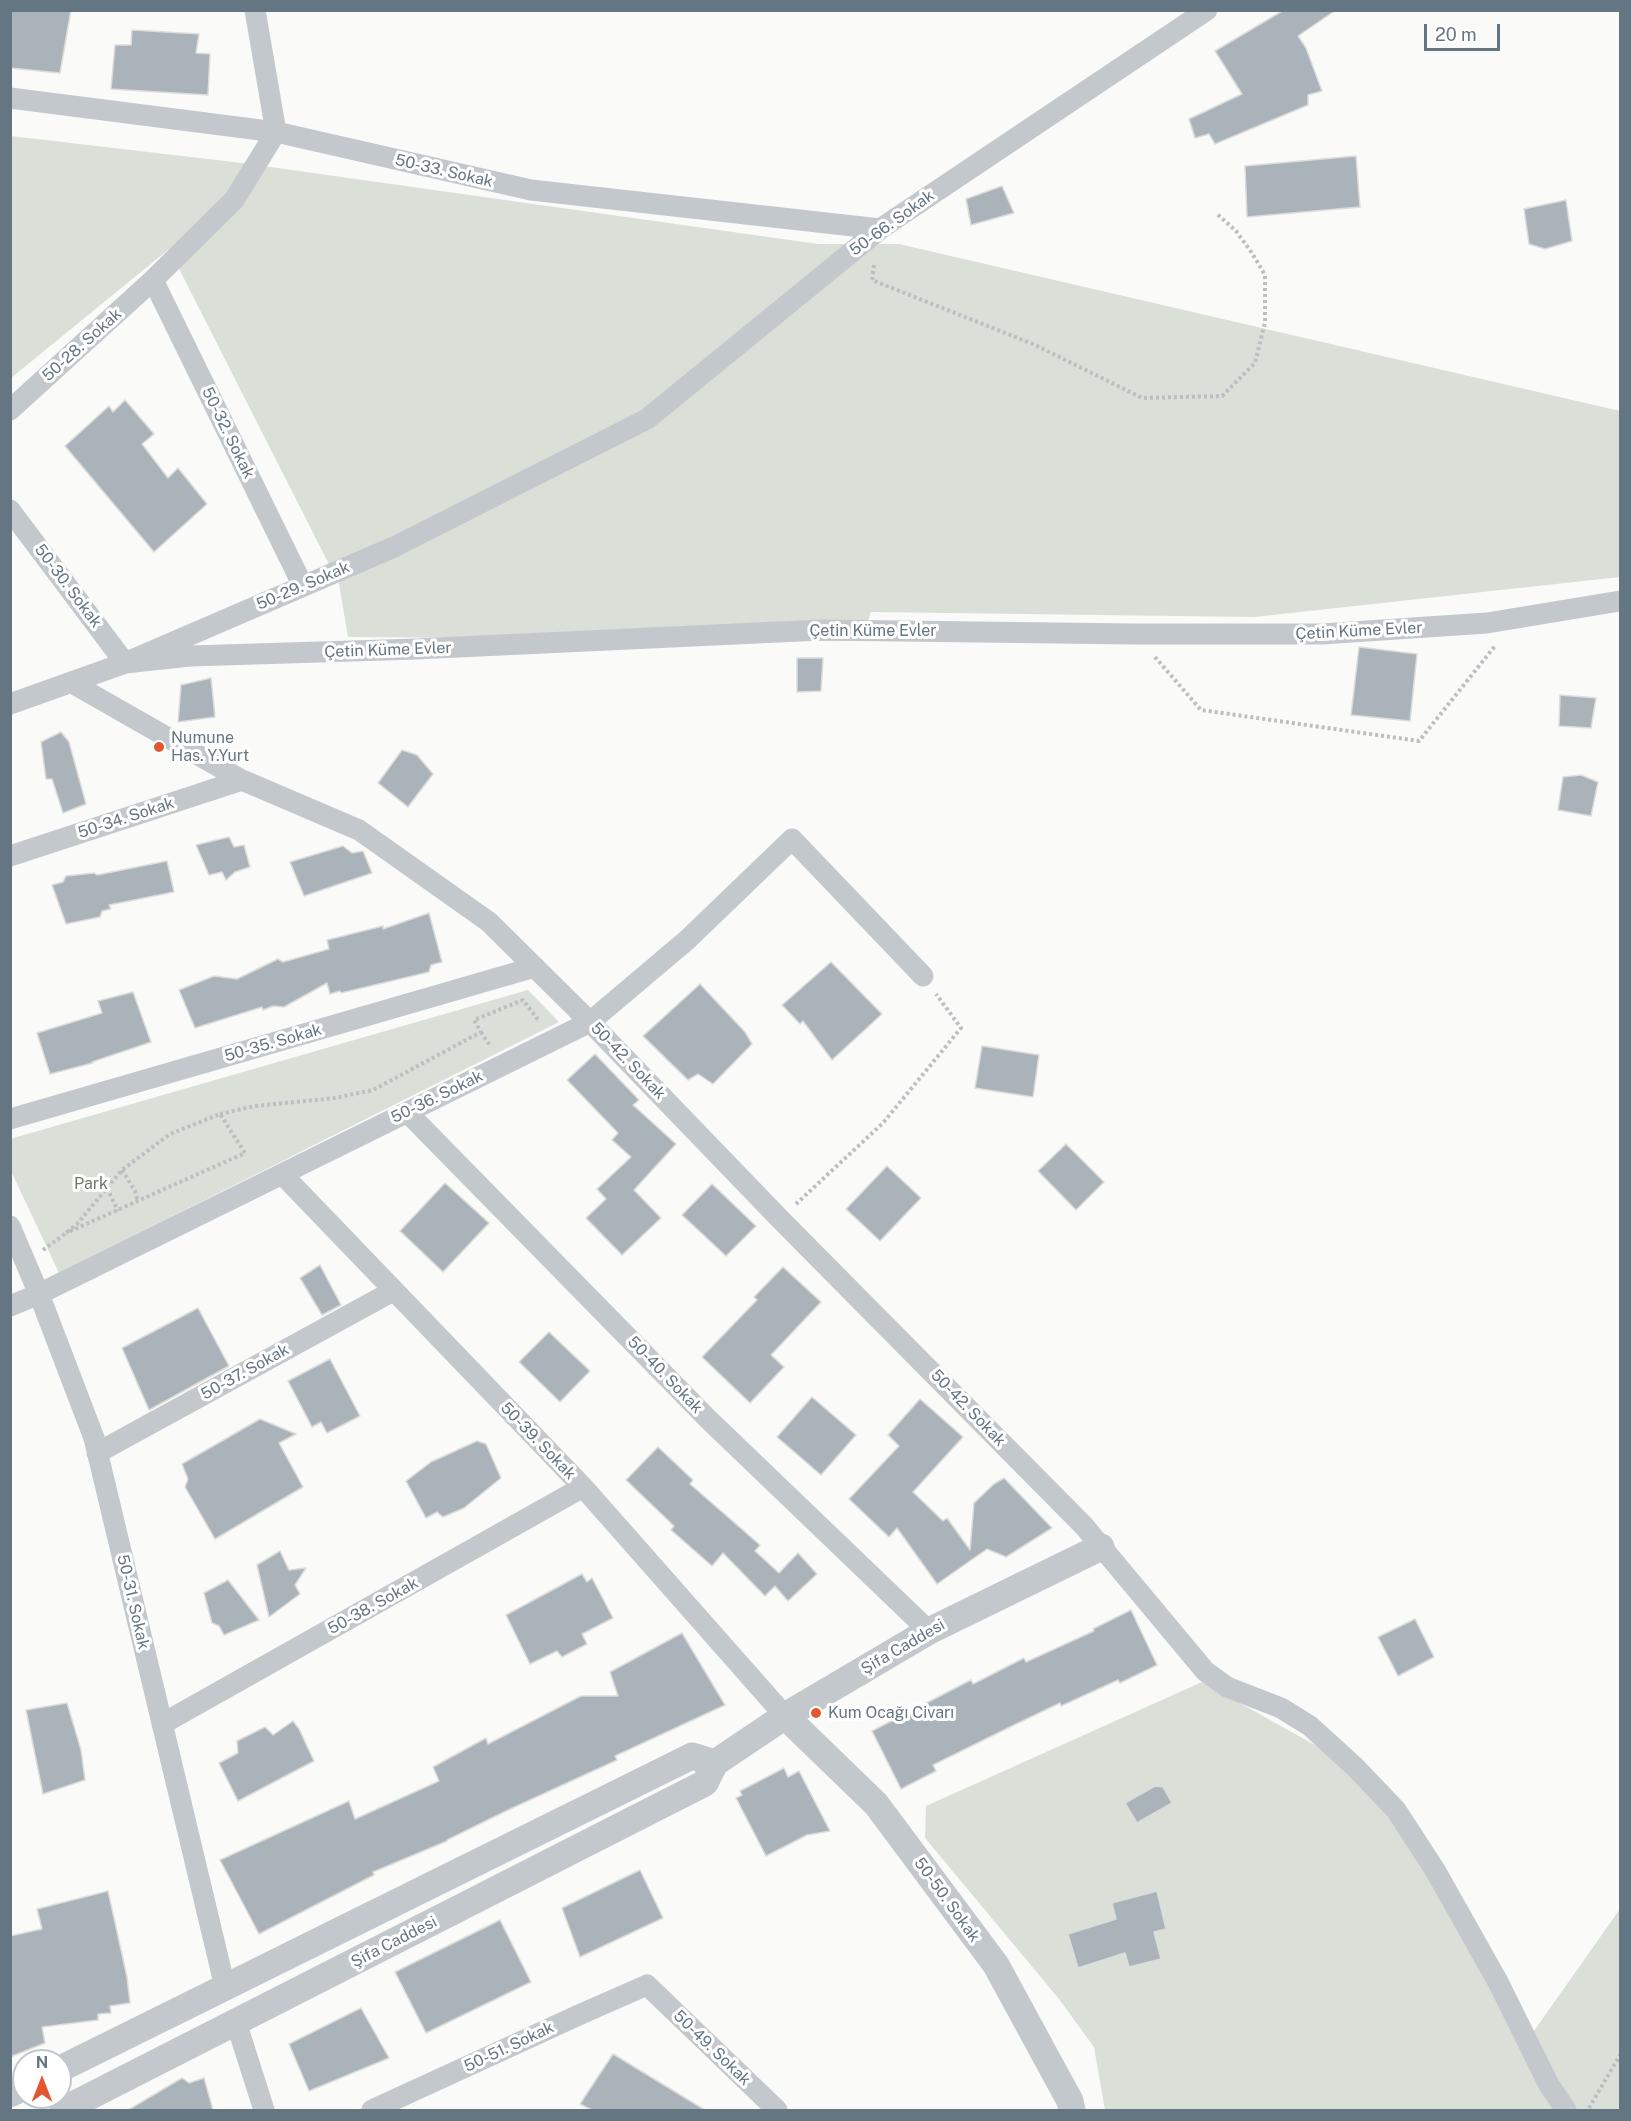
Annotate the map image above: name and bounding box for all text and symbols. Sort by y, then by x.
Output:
scale bar [1427,12,1504,50]
text: 20 m [1435,24,1477,45]
street label: 50-33. Sokak [393,150,495,192]
street label: 50-66. Sokak [846,186,938,260]
street label: 50-28. Sokak [38,304,126,386]
street label: 50-32. Sokak [198,384,258,482]
street label: 50-30. Sokak [30,540,106,632]
street label: 50-29. Sokak [253,558,353,614]
street label: Çetin Küme Evler [1295,618,1423,644]
street label: Çetin Küme Evler [809,621,937,641]
street label: Çetin Küme Evler [324,638,452,662]
place label: Numune Has. Y.Yurt [171,728,249,766]
marker: Numune Has. Y.Yurt [152,740,166,754]
street label: 50-34. Sokak [75,793,177,843]
street label: 50-42. Sokak [587,1019,669,1103]
street label: 50-35. Sokak [222,1020,324,1066]
street label: 50-36. Sokak [388,1066,486,1128]
park label: Park [74,1174,108,1194]
street label: 50-40. Sokak [623,1332,707,1418]
street label: 50-37. Sokak [198,1340,292,1404]
street label: 50-42. Sokak [927,1366,1009,1450]
street label: 50-39. Sokak [496,1398,580,1484]
street label: 50-31. Sokak [113,1553,153,1651]
street label: 50-38. Sokak [324,1573,422,1639]
street label: Şifa Caddesi [858,1615,948,1679]
place label: Kum Ocağı Civarı [828,1703,954,1723]
marker: Kum Ocağı Civarı [809,1706,823,1720]
street label: 50-50. Sokak [910,1854,984,1946]
street label: Şifa Caddesi [348,1912,440,1972]
street label: 50-49. Sokak [669,2006,755,2090]
street label: 50-51. Sokak [461,2018,557,2076]
north arrow [12,2049,72,2109]
text: N [36,2053,48,2072]

